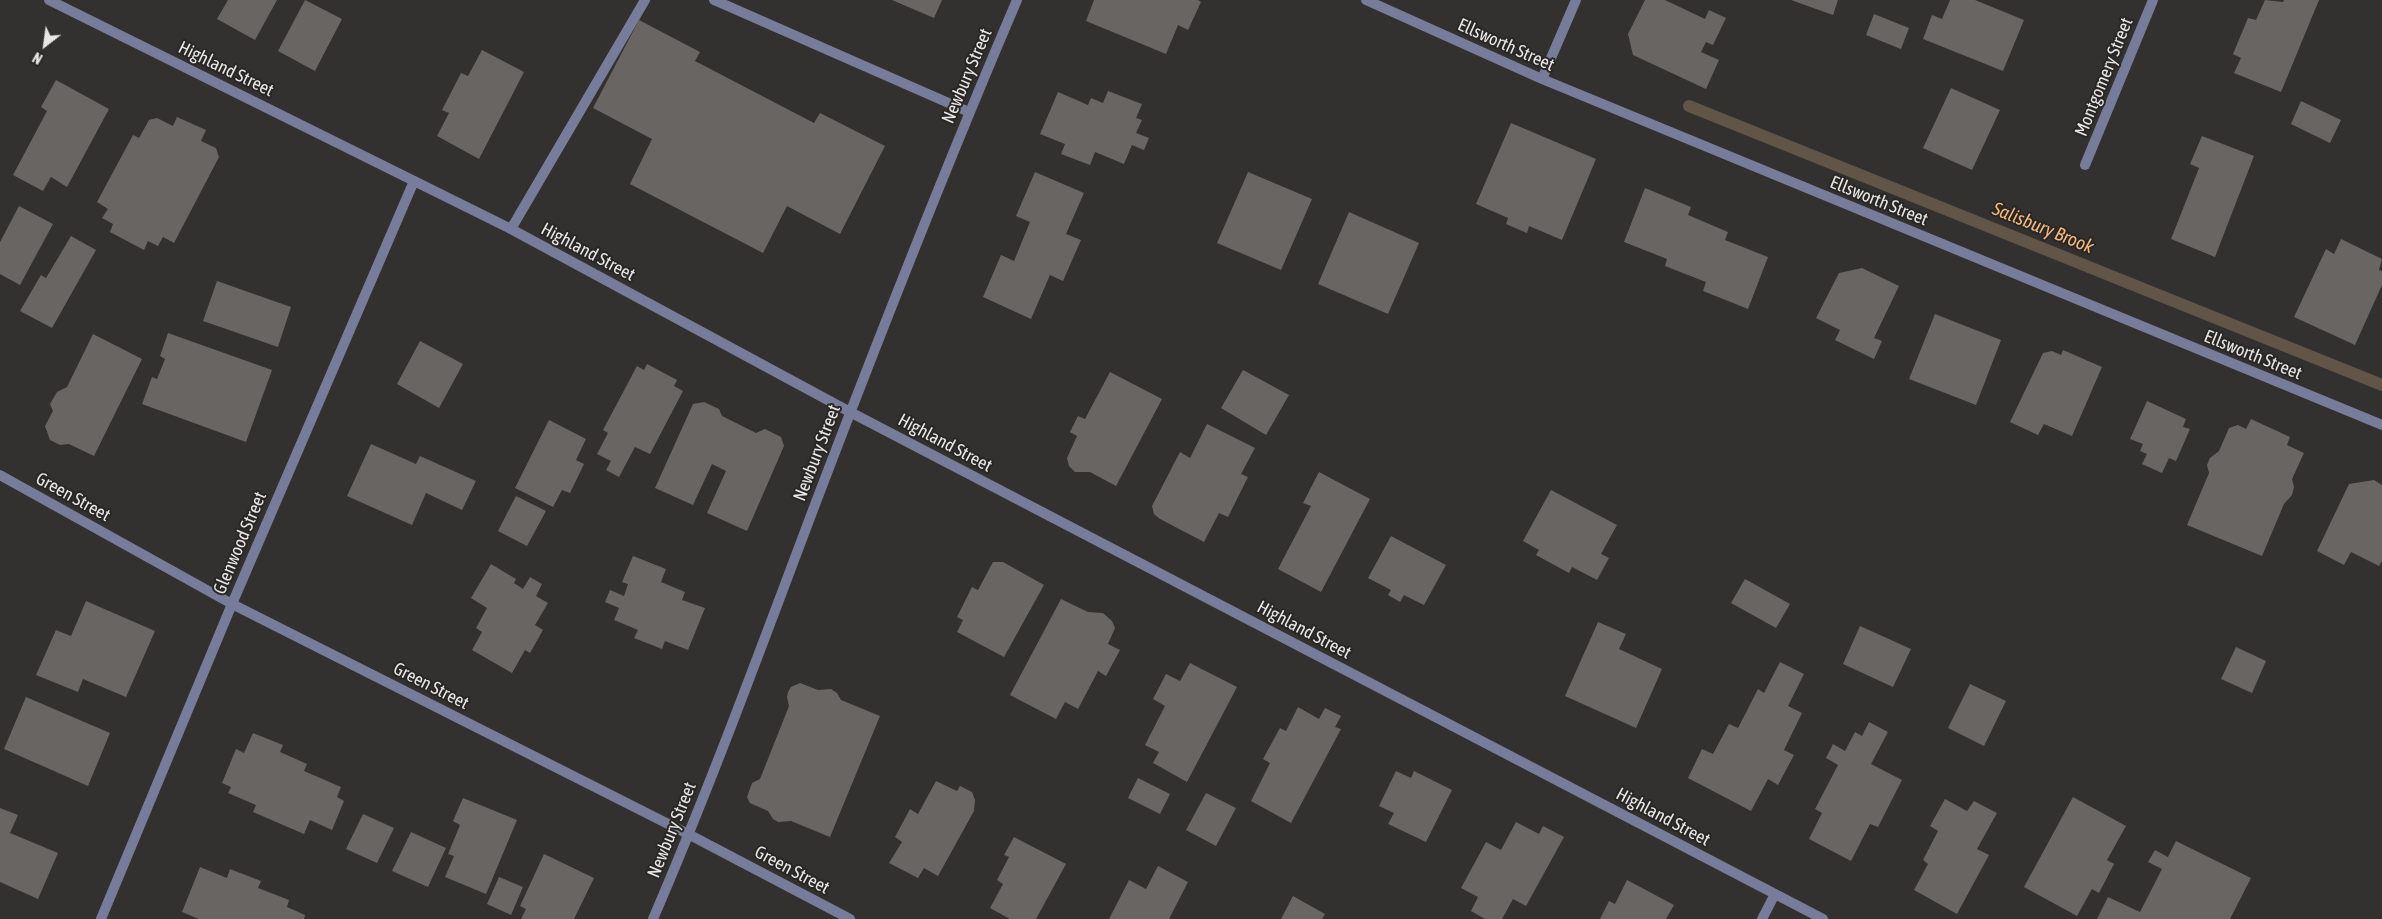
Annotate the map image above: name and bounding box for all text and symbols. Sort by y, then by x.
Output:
street label: Ellsworth Street [1454,14,1558,76]
street label: Montgomery Street [2070,14,2138,140]
north arrow [20,20,70,70]
street label: Newbury Street [937,25,997,127]
street label: Highland Street [175,37,277,101]
text: N [30,49,45,67]
street label: Ellsworth Street [1827,172,1931,230]
water label: Salisbury Brook [1989,197,2097,259]
street label: Highland Street [537,218,639,286]
street label: Ellsworth Street [2201,326,2305,384]
street label: Newbury Street [789,402,845,504]
street label: Highland Street [894,409,996,477]
street label: Green Street [32,468,114,526]
street label: Glenwood Street [209,489,271,597]
street label: Highland Street [1253,596,1355,664]
street label: Green Street [390,658,472,714]
street label: Newbury Street [643,779,701,881]
street label: Highland Street [1612,783,1714,851]
street label: Green Street [751,841,833,899]

